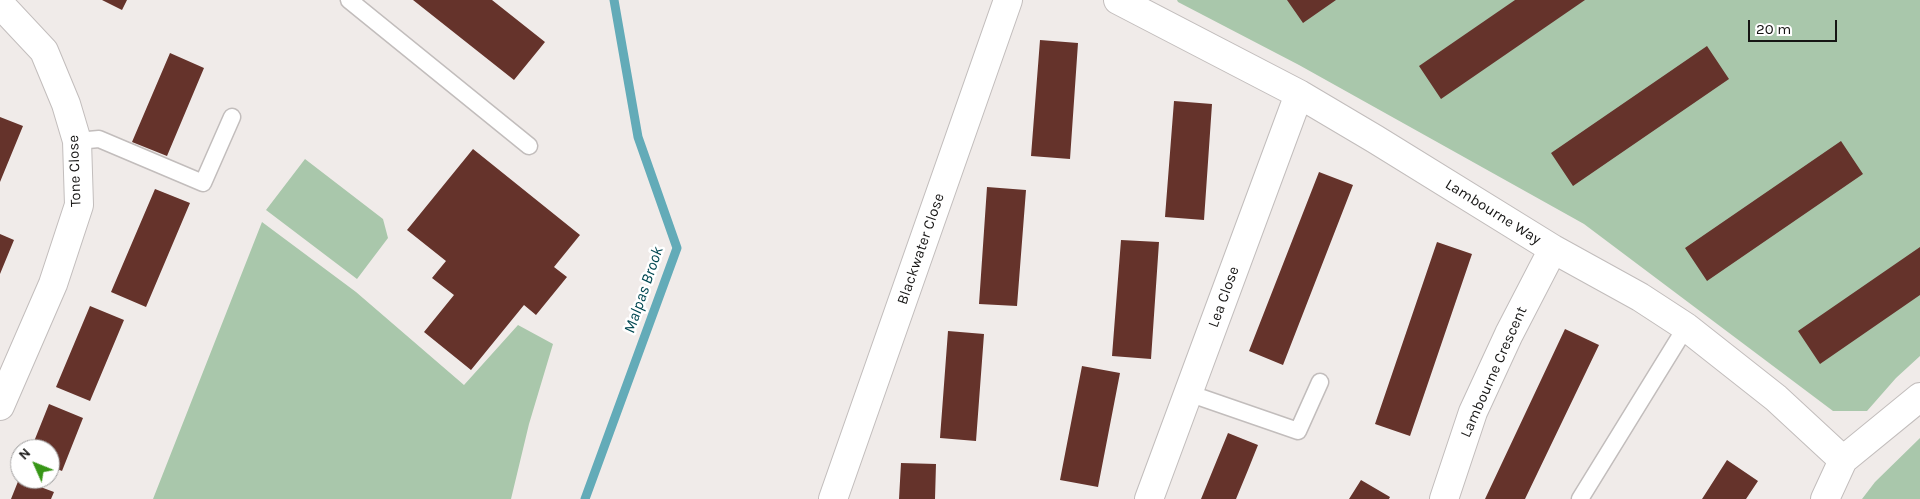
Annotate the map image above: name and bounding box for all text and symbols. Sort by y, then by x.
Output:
scale bar [1750,10,1839,42]
text: 20 m [1756,20,1791,38]
street label: Tone Close [65,135,85,207]
street label: Lambourne Way [1442,175,1544,249]
street label: Blackwater Close [894,191,948,307]
water label: Malpas Brook [620,244,668,336]
street label: Lea Close [1205,264,1243,330]
street label: Lambourne Crescent [1457,304,1531,440]
north arrow [10,439,60,489]
text: N [15,444,34,463]

